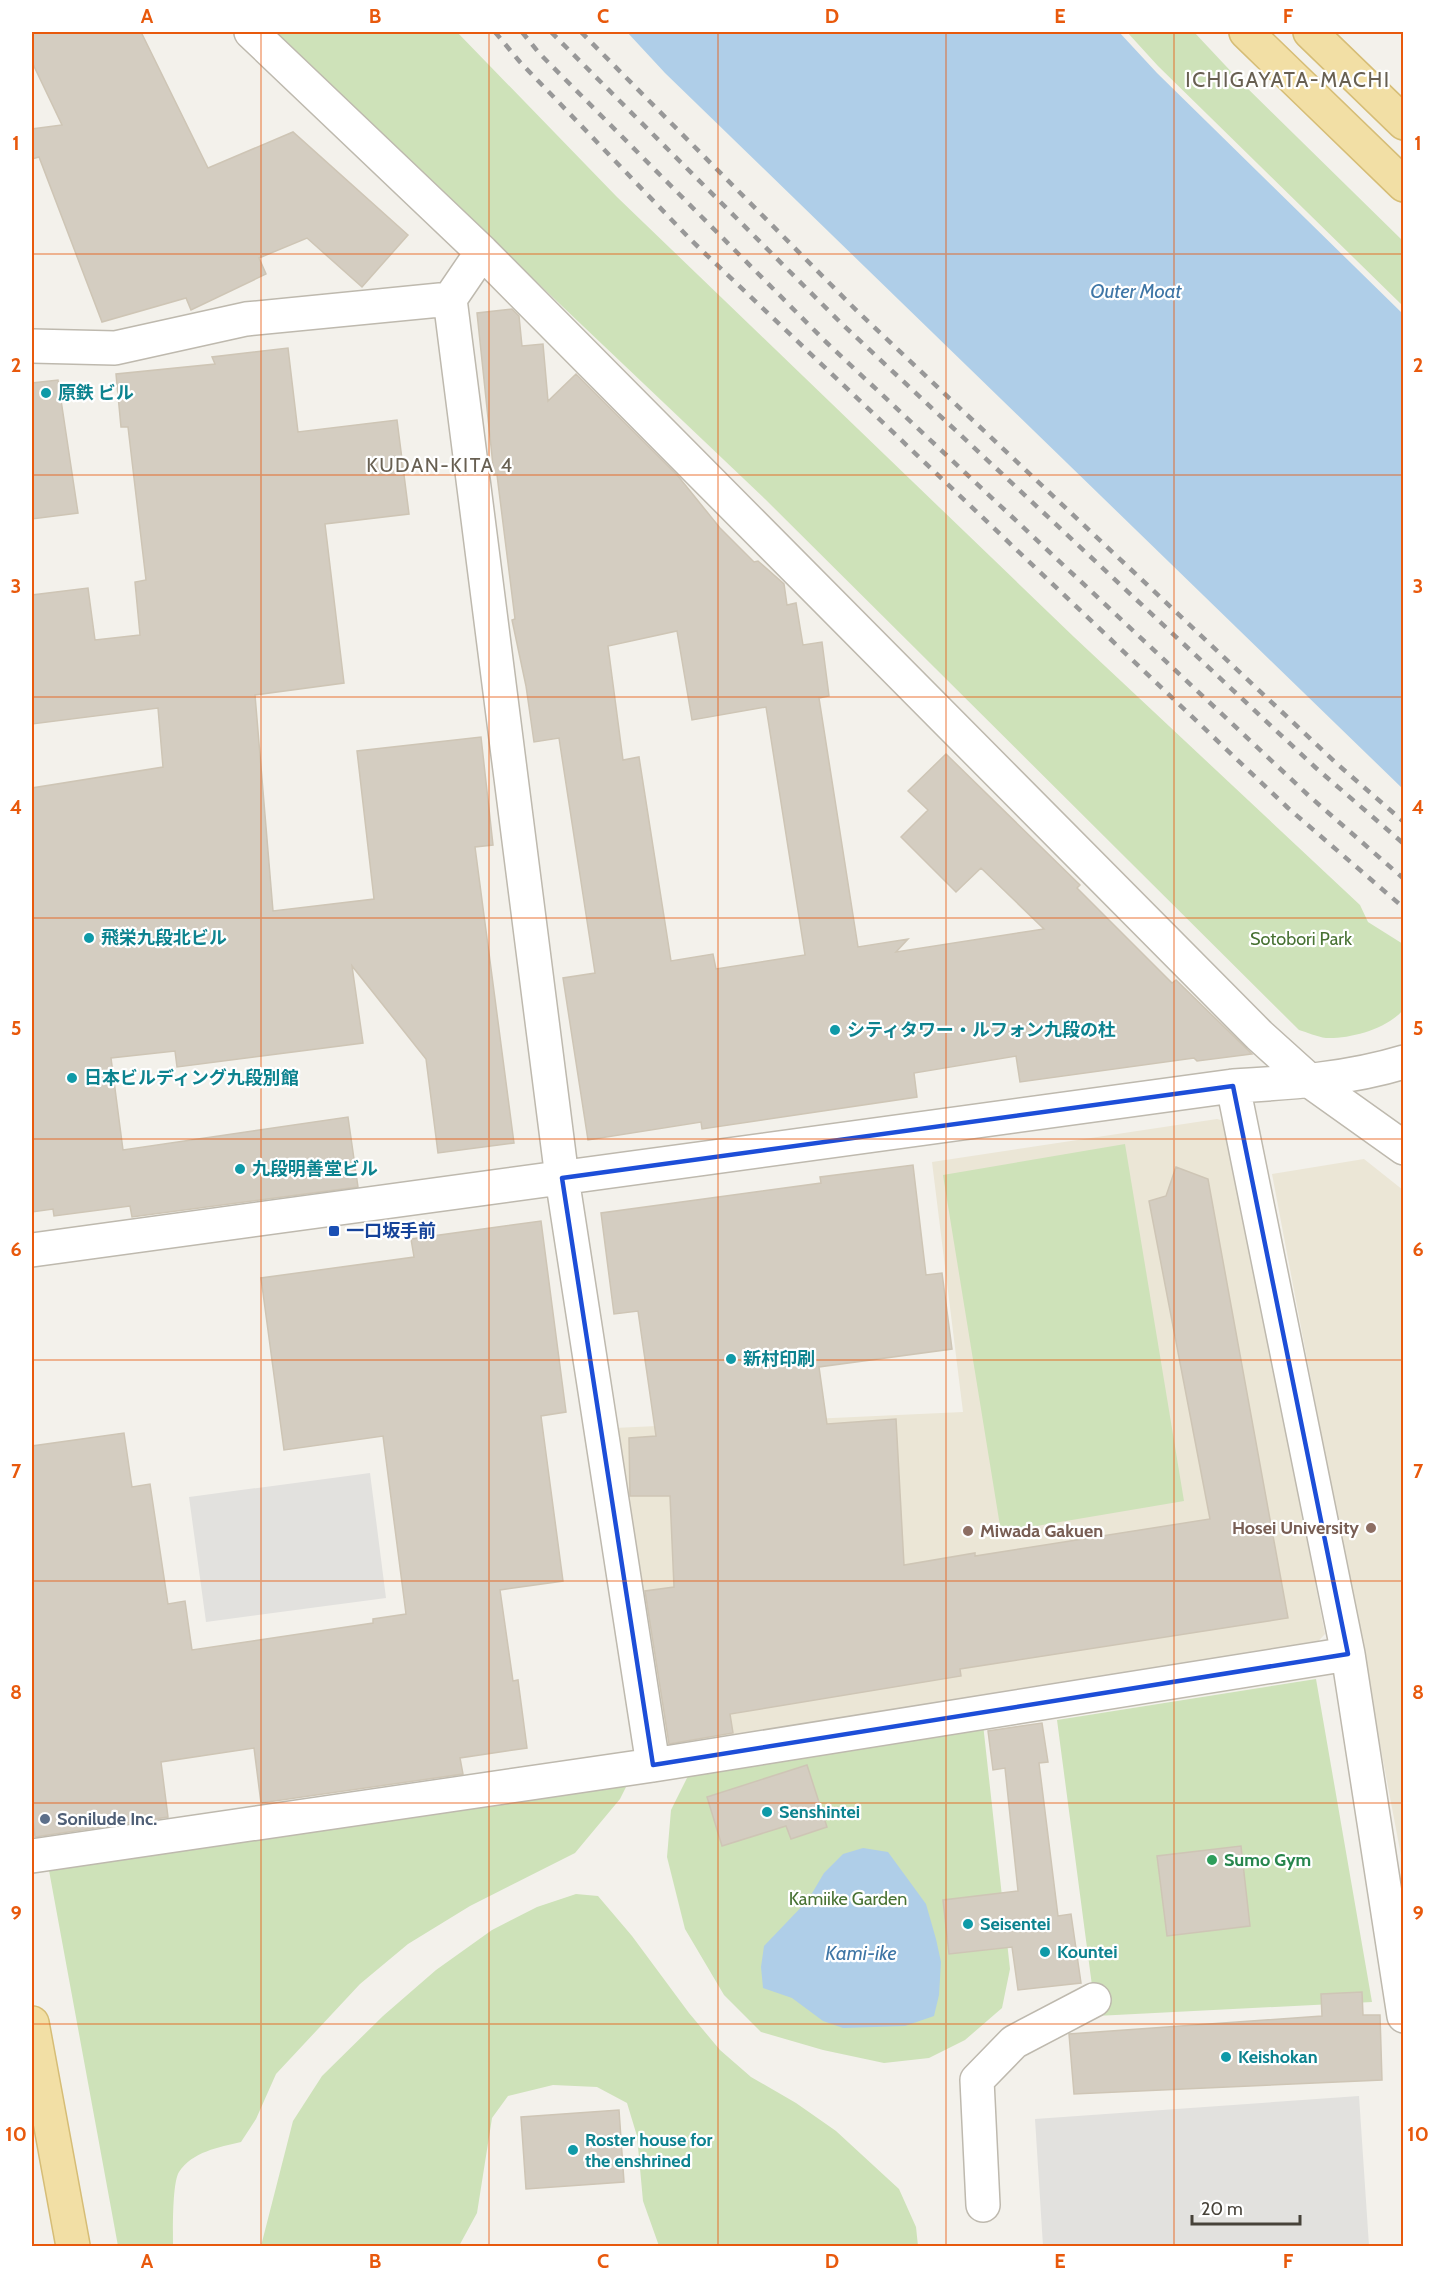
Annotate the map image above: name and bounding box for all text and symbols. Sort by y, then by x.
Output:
text: A [141,4,154,28]
text: B [369,4,381,28]
text: C [597,4,609,28]
text: D [825,4,839,28]
text: E [1054,4,1066,28]
text: F [1283,4,1294,28]
district label: ICHIGAYATA-MACHI [1185,67,1391,92]
text: 1 [12,131,20,155]
text: 1 [1414,131,1422,155]
water label: Outer Moat [1090,279,1183,303]
text: 2 [11,353,21,377]
text: 2 [1413,353,1423,377]
place label: 原鉄 ビル [58,382,134,404]
marker: 原鉄 ビル [39,386,53,400]
district label: KUDAN-KITA 4 [366,453,514,477]
text: 3 [11,574,21,598]
text: 3 [1413,574,1423,598]
text: 4 [10,795,22,819]
text: 4 [1412,795,1424,819]
place label: 飛栄九段北ビル [101,927,227,949]
park label: Sotobori Park [1250,928,1353,950]
marker: 飛栄九段北ビル [82,931,96,945]
text: 5 [11,1016,21,1040]
text: 5 [1413,1016,1423,1040]
place label: シティタワー・ルフォン九段の杜 [847,1019,1116,1041]
marker: シティタワー・ルフォン九段の杜 [828,1023,842,1037]
place label: 日本ビルディング九段別館 [84,1067,299,1089]
marker: 日本ビルディング九段別館 [65,1071,79,1085]
place label: 九段明善堂ビル [252,1158,378,1180]
marker: 九段明善堂ビル [233,1162,247,1176]
place label: 一口坂手前 [346,1220,436,1242]
marker: 一口坂手前 [327,1224,341,1238]
text: 6 [10,1237,22,1261]
text: 6 [1412,1237,1424,1261]
place label: 新村印刷 [743,1348,815,1370]
marker: 新村印刷 [724,1352,738,1366]
text: 7 [11,1459,22,1483]
text: 7 [1413,1459,1424,1483]
place label: Hosei University [1232,1517,1359,1539]
place label: Miwada Gakuen [980,1520,1103,1542]
marker: Hosei University [1364,1521,1378,1535]
marker: Miwada Gakuen [961,1524,975,1538]
text: 8 [10,1680,22,1704]
text: 8 [1412,1680,1424,1704]
place label: Senshintei [779,1801,860,1823]
marker: Senshintei [760,1805,774,1819]
place label: Sonilude Inc. [57,1808,157,1830]
marker: Sonilude Inc. [38,1812,52,1826]
place label: Sumo Gym [1224,1849,1311,1871]
marker: Sumo Gym [1205,1853,1219,1867]
park label: Kamiike Garden [789,1888,907,1910]
text: 9 [10,1901,22,1925]
text: 9 [1412,1901,1424,1925]
place label: Seisentei [980,1913,1051,1935]
marker: Seisentei [961,1917,975,1931]
water label: Kami-ike [825,1941,897,1965]
place label: Kountei [1057,1941,1117,1963]
marker: Kountei [1038,1945,1052,1959]
place label: Keishokan [1238,2046,1318,2068]
marker: Keishokan [1219,2050,1233,2064]
text: 10 [5,2122,27,2146]
text: 10 [1407,2122,1429,2146]
place label: Roster house for the enshrined [585,2129,713,2172]
marker: Roster house for the enshrined [566,2143,580,2157]
scale bar [1192,2188,1300,2226]
text: 20 m [1201,2198,1243,2220]
text: A [141,2249,154,2273]
text: B [369,2249,381,2273]
text: C [597,2249,609,2273]
text: D [825,2249,839,2273]
text: E [1054,2249,1066,2273]
text: F [1283,2249,1294,2273]

